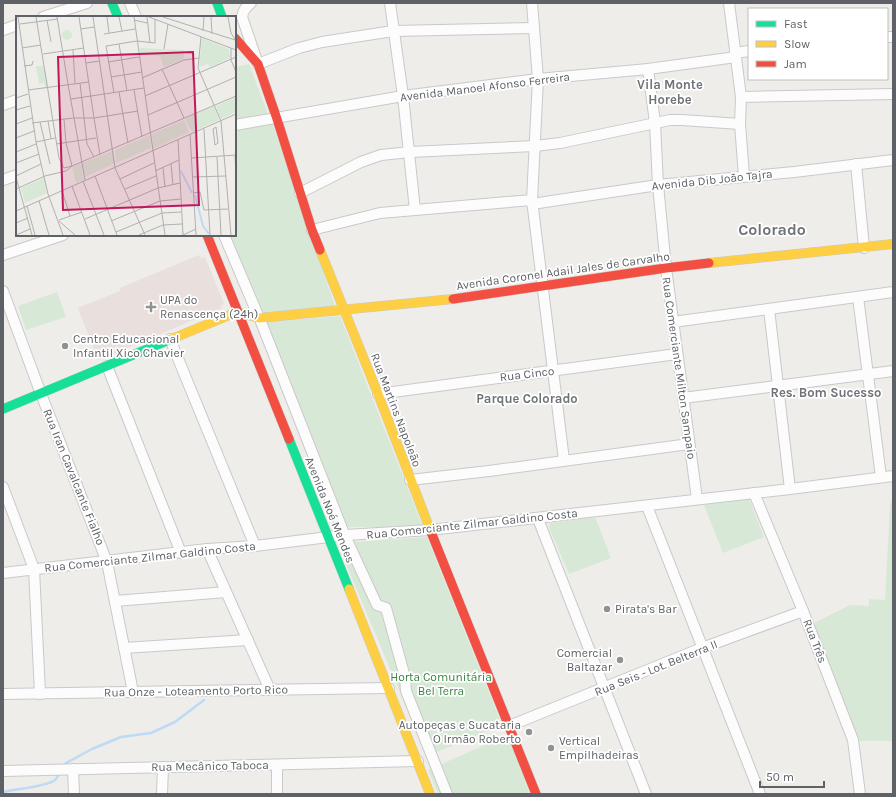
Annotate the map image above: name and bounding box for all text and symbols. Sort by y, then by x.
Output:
legend [748,8,888,80]
inset map [16,16,236,236]
text: Fast [784,17,808,31]
text: Slow [784,37,810,51]
text: Jam [784,57,807,71]
street label: Avenida Manoel Afonso Ferreira [399,70,571,104]
district label: Vila Monte Horebe [637,77,703,107]
street label: Avenida Dib João Tajra [651,167,773,193]
district label: Colorado [738,220,806,239]
street label: Avenida Coronel Adail Jales de Carvalho [455,249,671,293]
street label: Rua Comerciante Milton Sampaio [659,276,699,460]
place label: UPA do Renascença (24h) [160,293,258,321]
marker: UPA do Renascença (24h) [145,301,157,313]
place label: Centro Educacional Infantil Xico Chavier [73,332,185,360]
marker: Centro Educacional Infantil Xico Chavier [60,341,70,351]
street label: Rua Martins Napoleão [368,351,424,469]
street label: Rua Cinco [499,364,555,384]
district label: Res. Bom Sucesso [771,385,881,400]
district label: Parque Colorado [476,391,578,407]
street label: Rua Iran Cavalcante Fialho [40,407,108,547]
street label: Avenida Noé Mendes [302,455,358,565]
street label: Rua Comerciante Zilmar Galdino Costa [366,506,578,542]
street label: Rua Comerciante Zilmar Galdino Costa [44,539,256,575]
place label: Pirata's Bar [615,602,677,616]
marker: Pirata's Bar [602,604,612,614]
street label: Rua Três [800,617,830,665]
street label: Rua Seis - Lot. Belterra II [592,637,720,699]
place label: Comercial Baltazar [557,646,613,674]
marker: Comercial Baltazar [615,655,625,665]
park label: Horta Comunitária Bel Terra [390,670,492,698]
street label: Rua Onze - Loteamento Porto Rico [104,682,288,700]
place label: Autopeças e Sucataria O Irmão Roberto [399,718,521,746]
marker: Autopeças e Sucataria O Irmão Roberto [524,727,534,737]
place label: Vertical Empilhadeiras [559,734,639,762]
marker: Vertical Empilhadeiras [546,743,556,753]
street label: Rua Mecânico Taboca [151,758,269,774]
scale bar [760,763,824,789]
text: 50 m [766,770,794,784]

